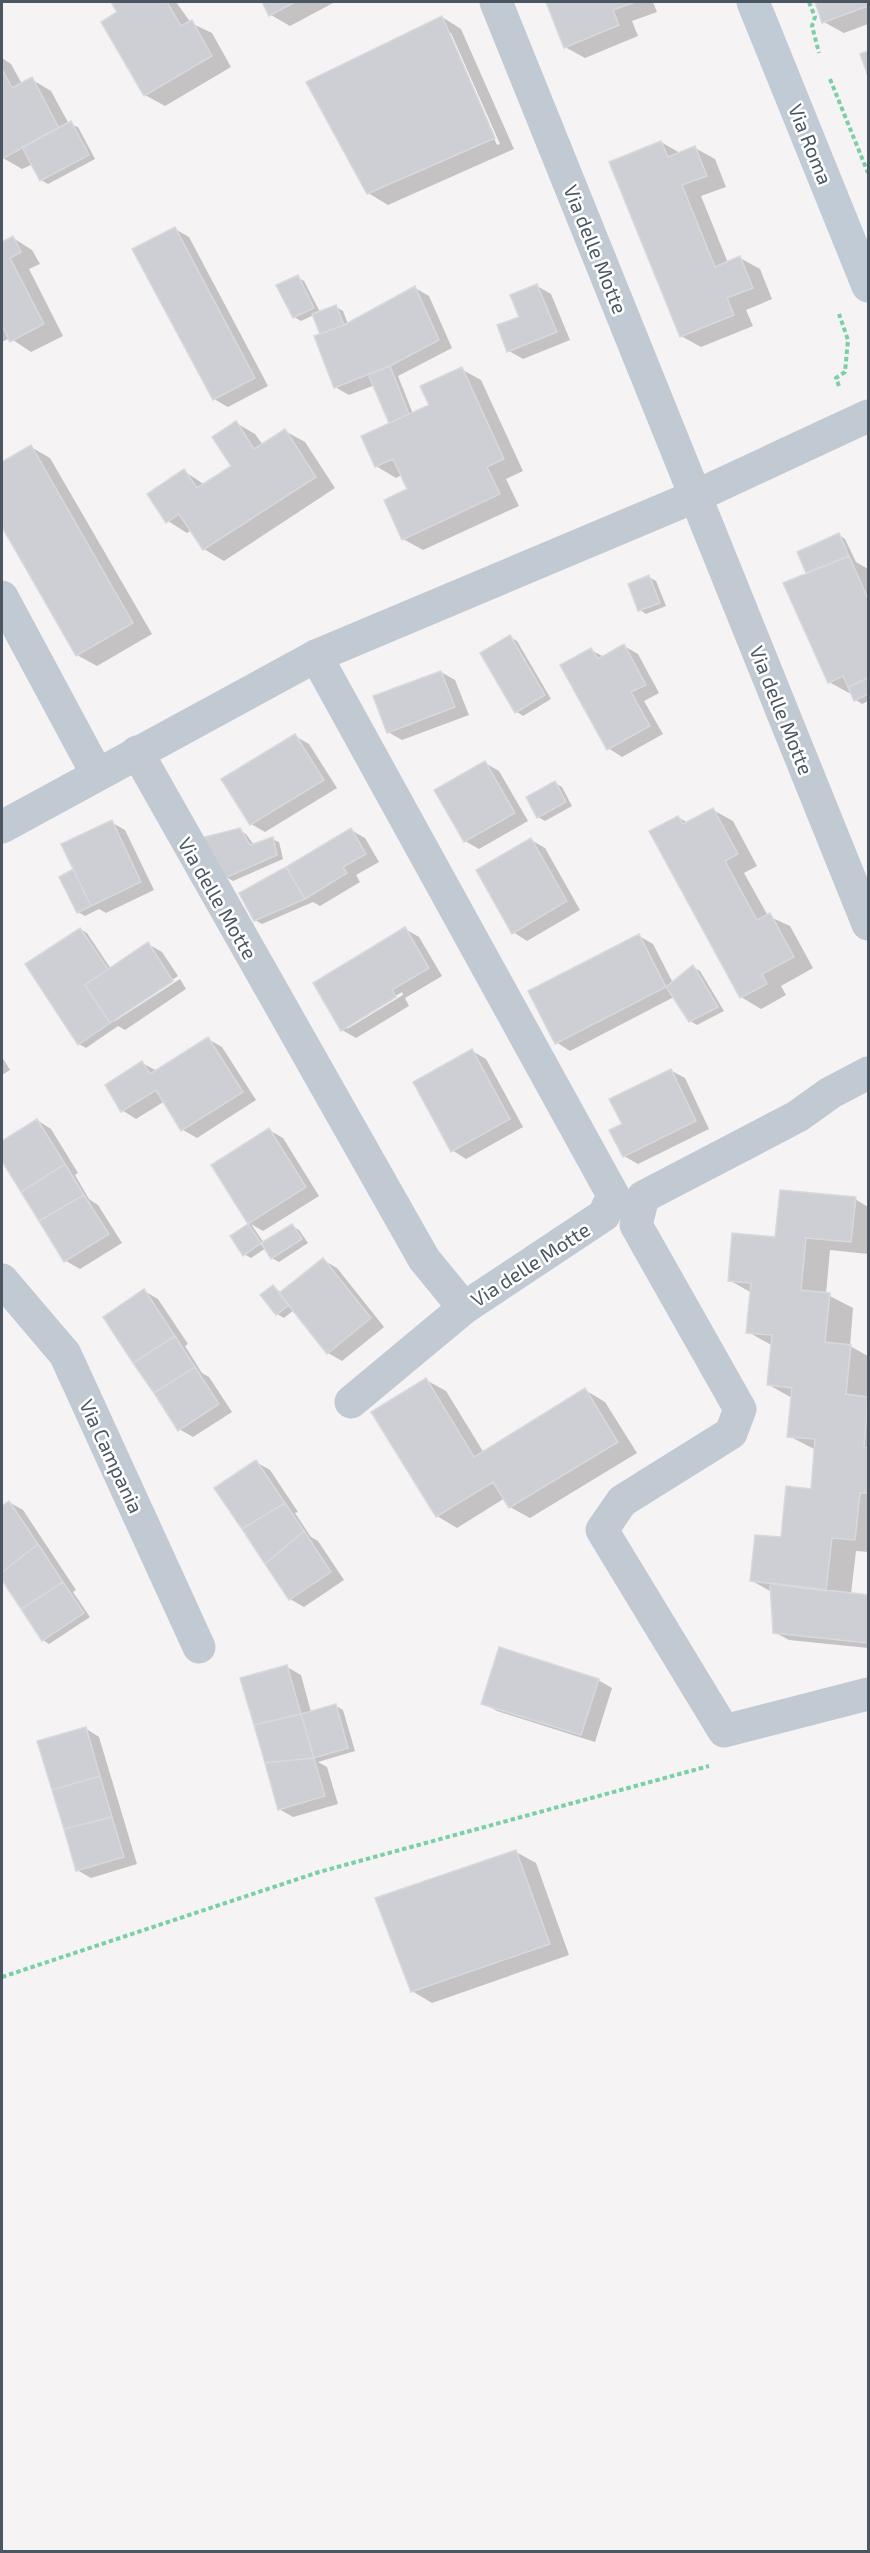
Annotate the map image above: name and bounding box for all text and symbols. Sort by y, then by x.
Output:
street label: Via Roma [784,100,838,188]
street label: Via delle Motte [559,181,633,317]
street label: Via delle Motte [745,642,819,778]
street label: Via delle Motte [173,833,263,963]
street label: Via delle Motte [466,1217,594,1311]
street label: Via Campania [75,1395,149,1517]

